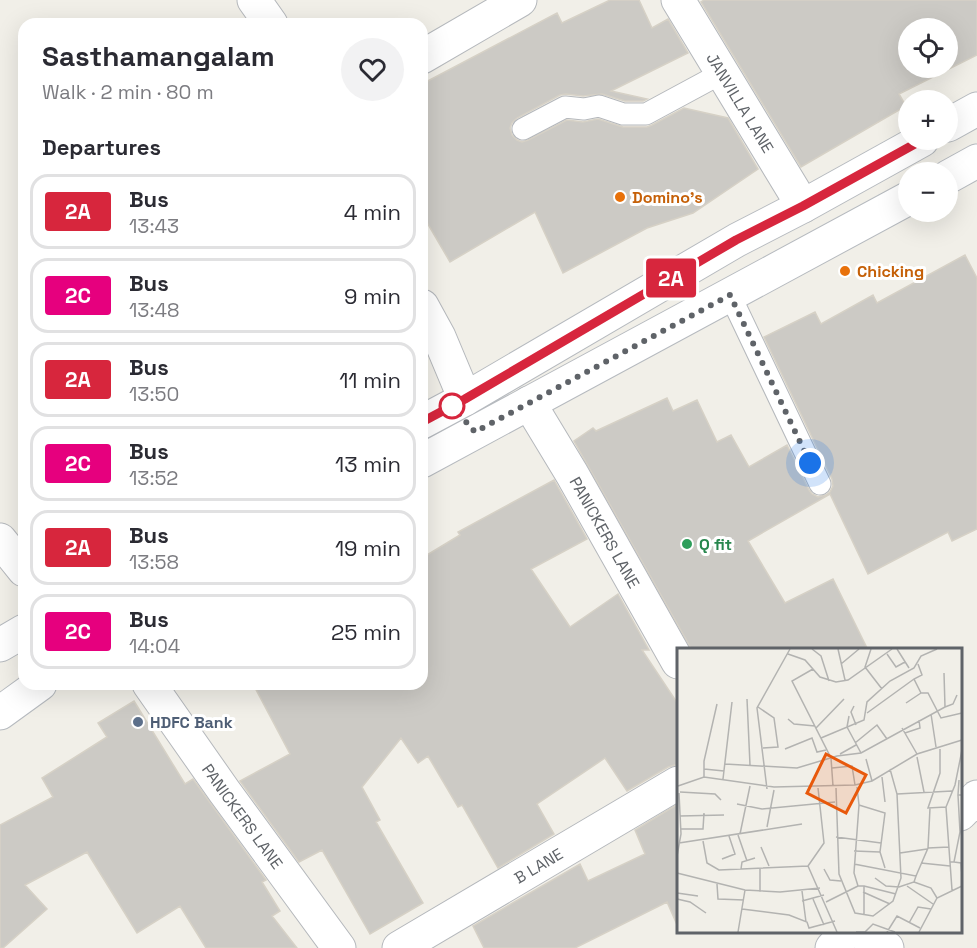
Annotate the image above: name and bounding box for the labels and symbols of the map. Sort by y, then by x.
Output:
street label: JANVILLA LANE [701,49,778,157]
place label: Domino's [632,187,703,208]
marker: Domino's [613,190,627,204]
line badge: 2A [644,258,698,298]
place label: Chicking [857,261,924,282]
marker: Chicking [838,264,852,278]
unlabelled marker [439,393,465,419]
your location [795,448,825,478]
street label: PANICKERS LANE [565,473,644,592]
place label: Q fit [699,534,732,555]
marker: Q fit [680,537,694,551]
inset map [677,648,962,933]
place label: HDFC Bank [150,712,233,733]
marker: HDFC Bank [131,715,145,729]
street label: PANICKERS LANE [197,760,287,873]
street label: B LANE [510,843,567,889]

